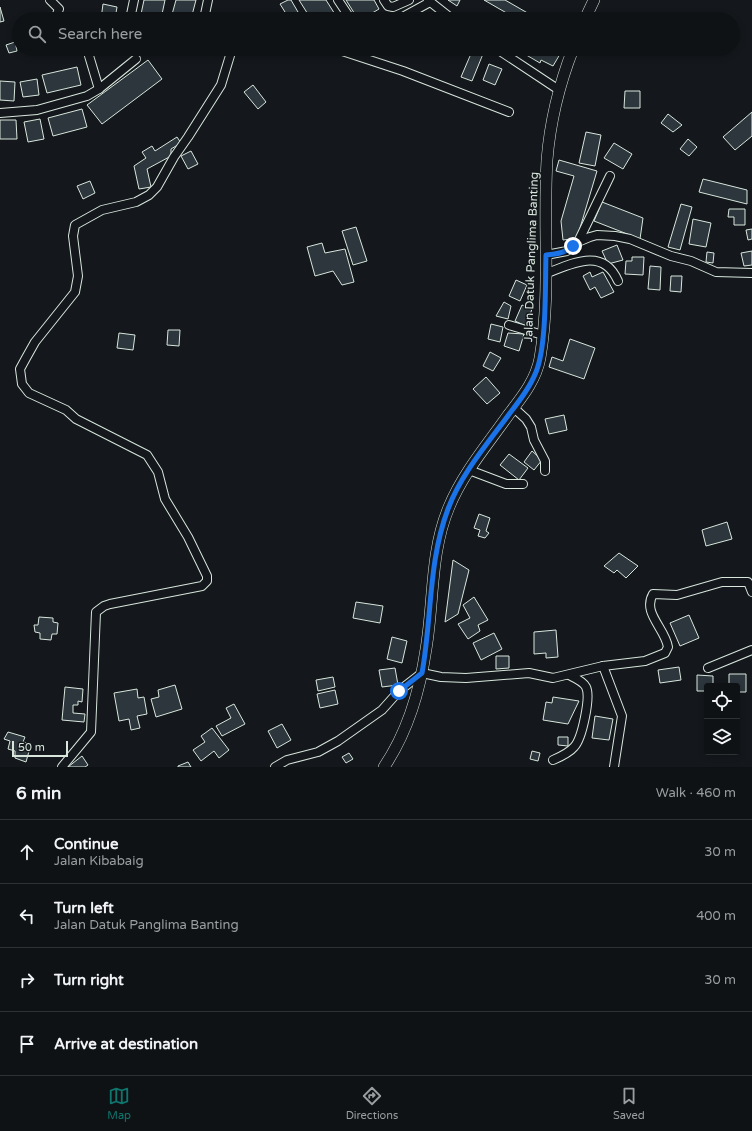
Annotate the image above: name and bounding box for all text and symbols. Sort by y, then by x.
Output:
search box [12,12,740,56]
icon: search [26,23,48,45]
text: Search here [58,25,142,43]
street label: Jalan Datuk Panglima Banting [521,172,541,342]
route end [564,237,582,255]
route start [390,682,408,700]
map controls [704,683,740,755]
button: locate [704,683,740,719]
button: layers [704,719,740,755]
scale bar [12,739,68,758]
text: 50 m [18,741,45,754]
text: 6 min [16,783,61,804]
text: Walk · 460 m [656,785,736,801]
text: Continue [54,835,118,853]
icon: ahead [16,841,38,863]
text: 30 m [704,844,736,860]
text: Jalan Kibabaig [54,853,144,869]
text: Turn left [54,899,114,917]
icon: left [16,905,38,927]
text: 400 m [696,908,736,924]
text: Jalan Datuk Panglima Banting [54,917,239,933]
icon: right [16,969,38,991]
text: Turn right [54,971,124,989]
text: 30 m [704,972,736,988]
icon: arrive [16,1033,38,1055]
text: Arrive at destination [54,1035,198,1053]
tab: Map [107,1085,131,1122]
tab: Directions [346,1085,398,1122]
tab: Saved [613,1085,645,1122]

